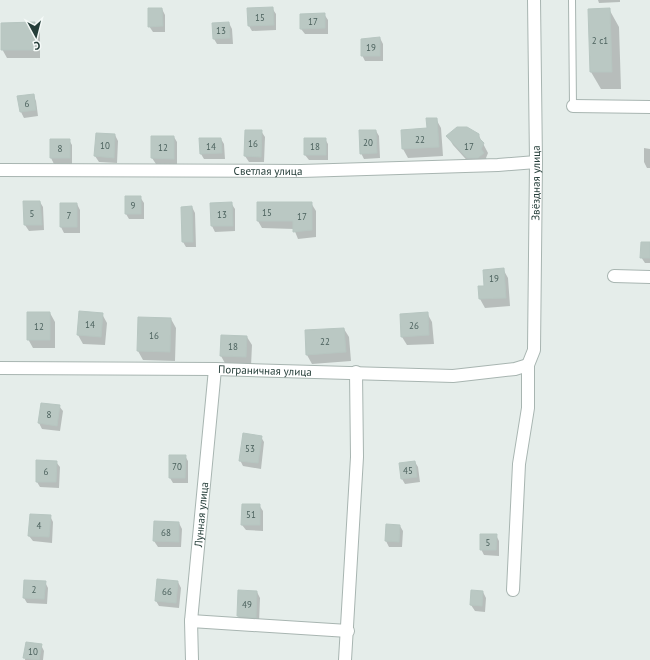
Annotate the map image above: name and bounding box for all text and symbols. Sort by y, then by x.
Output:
house number: 15 [255,12,265,23]
north arrow [16,16,56,56]
house number: 17 [308,16,318,27]
house number: 13 [216,25,226,36]
house number: 2 с1 [592,35,608,46]
text: С [33,39,41,53]
house number: 19 [366,42,376,53]
house number: 6 [25,98,30,109]
house number: 22 [415,134,425,145]
house number: 20 [363,137,373,148]
house number: 16 [248,138,258,149]
house number: 10 [100,140,110,151]
house number: 14 [206,141,216,152]
house number: 18 [310,141,320,152]
house number: 17 [464,141,474,152]
house number: 12 [158,142,168,153]
house number: 8 [58,143,63,154]
street label: Звёздная улица [528,145,543,221]
street label: Светлая улица [234,164,302,178]
house number: 9 [131,200,136,211]
house number: 15 [262,207,272,218]
house number: 5 [30,208,35,219]
house number: 13 [217,209,227,220]
house number: 7 [67,210,72,221]
house number: 17 [297,211,307,222]
house number: 19 [489,273,499,284]
house number: 14 [85,319,95,330]
house number: 26 [409,320,419,331]
house number: 12 [34,321,44,332]
house number: 16 [149,330,159,341]
house number: 22 [320,336,330,347]
house number: 18 [228,341,238,352]
street label: Пограничная улица [218,362,312,379]
house number: 8 [47,409,52,420]
house number: 53 [245,443,255,454]
house number: 70 [172,461,182,472]
house number: 45 [403,465,413,476]
house number: 6 [44,466,49,477]
street label: Лунная улица [191,481,211,549]
house number: 51 [246,509,256,520]
house number: 4 [37,520,42,531]
house number: 68 [161,527,171,538]
house number: 5 [486,537,491,548]
house number: 2 [32,584,37,595]
house number: 66 [162,586,172,597]
house number: 49 [242,599,252,610]
house number: 10 [28,646,38,657]

